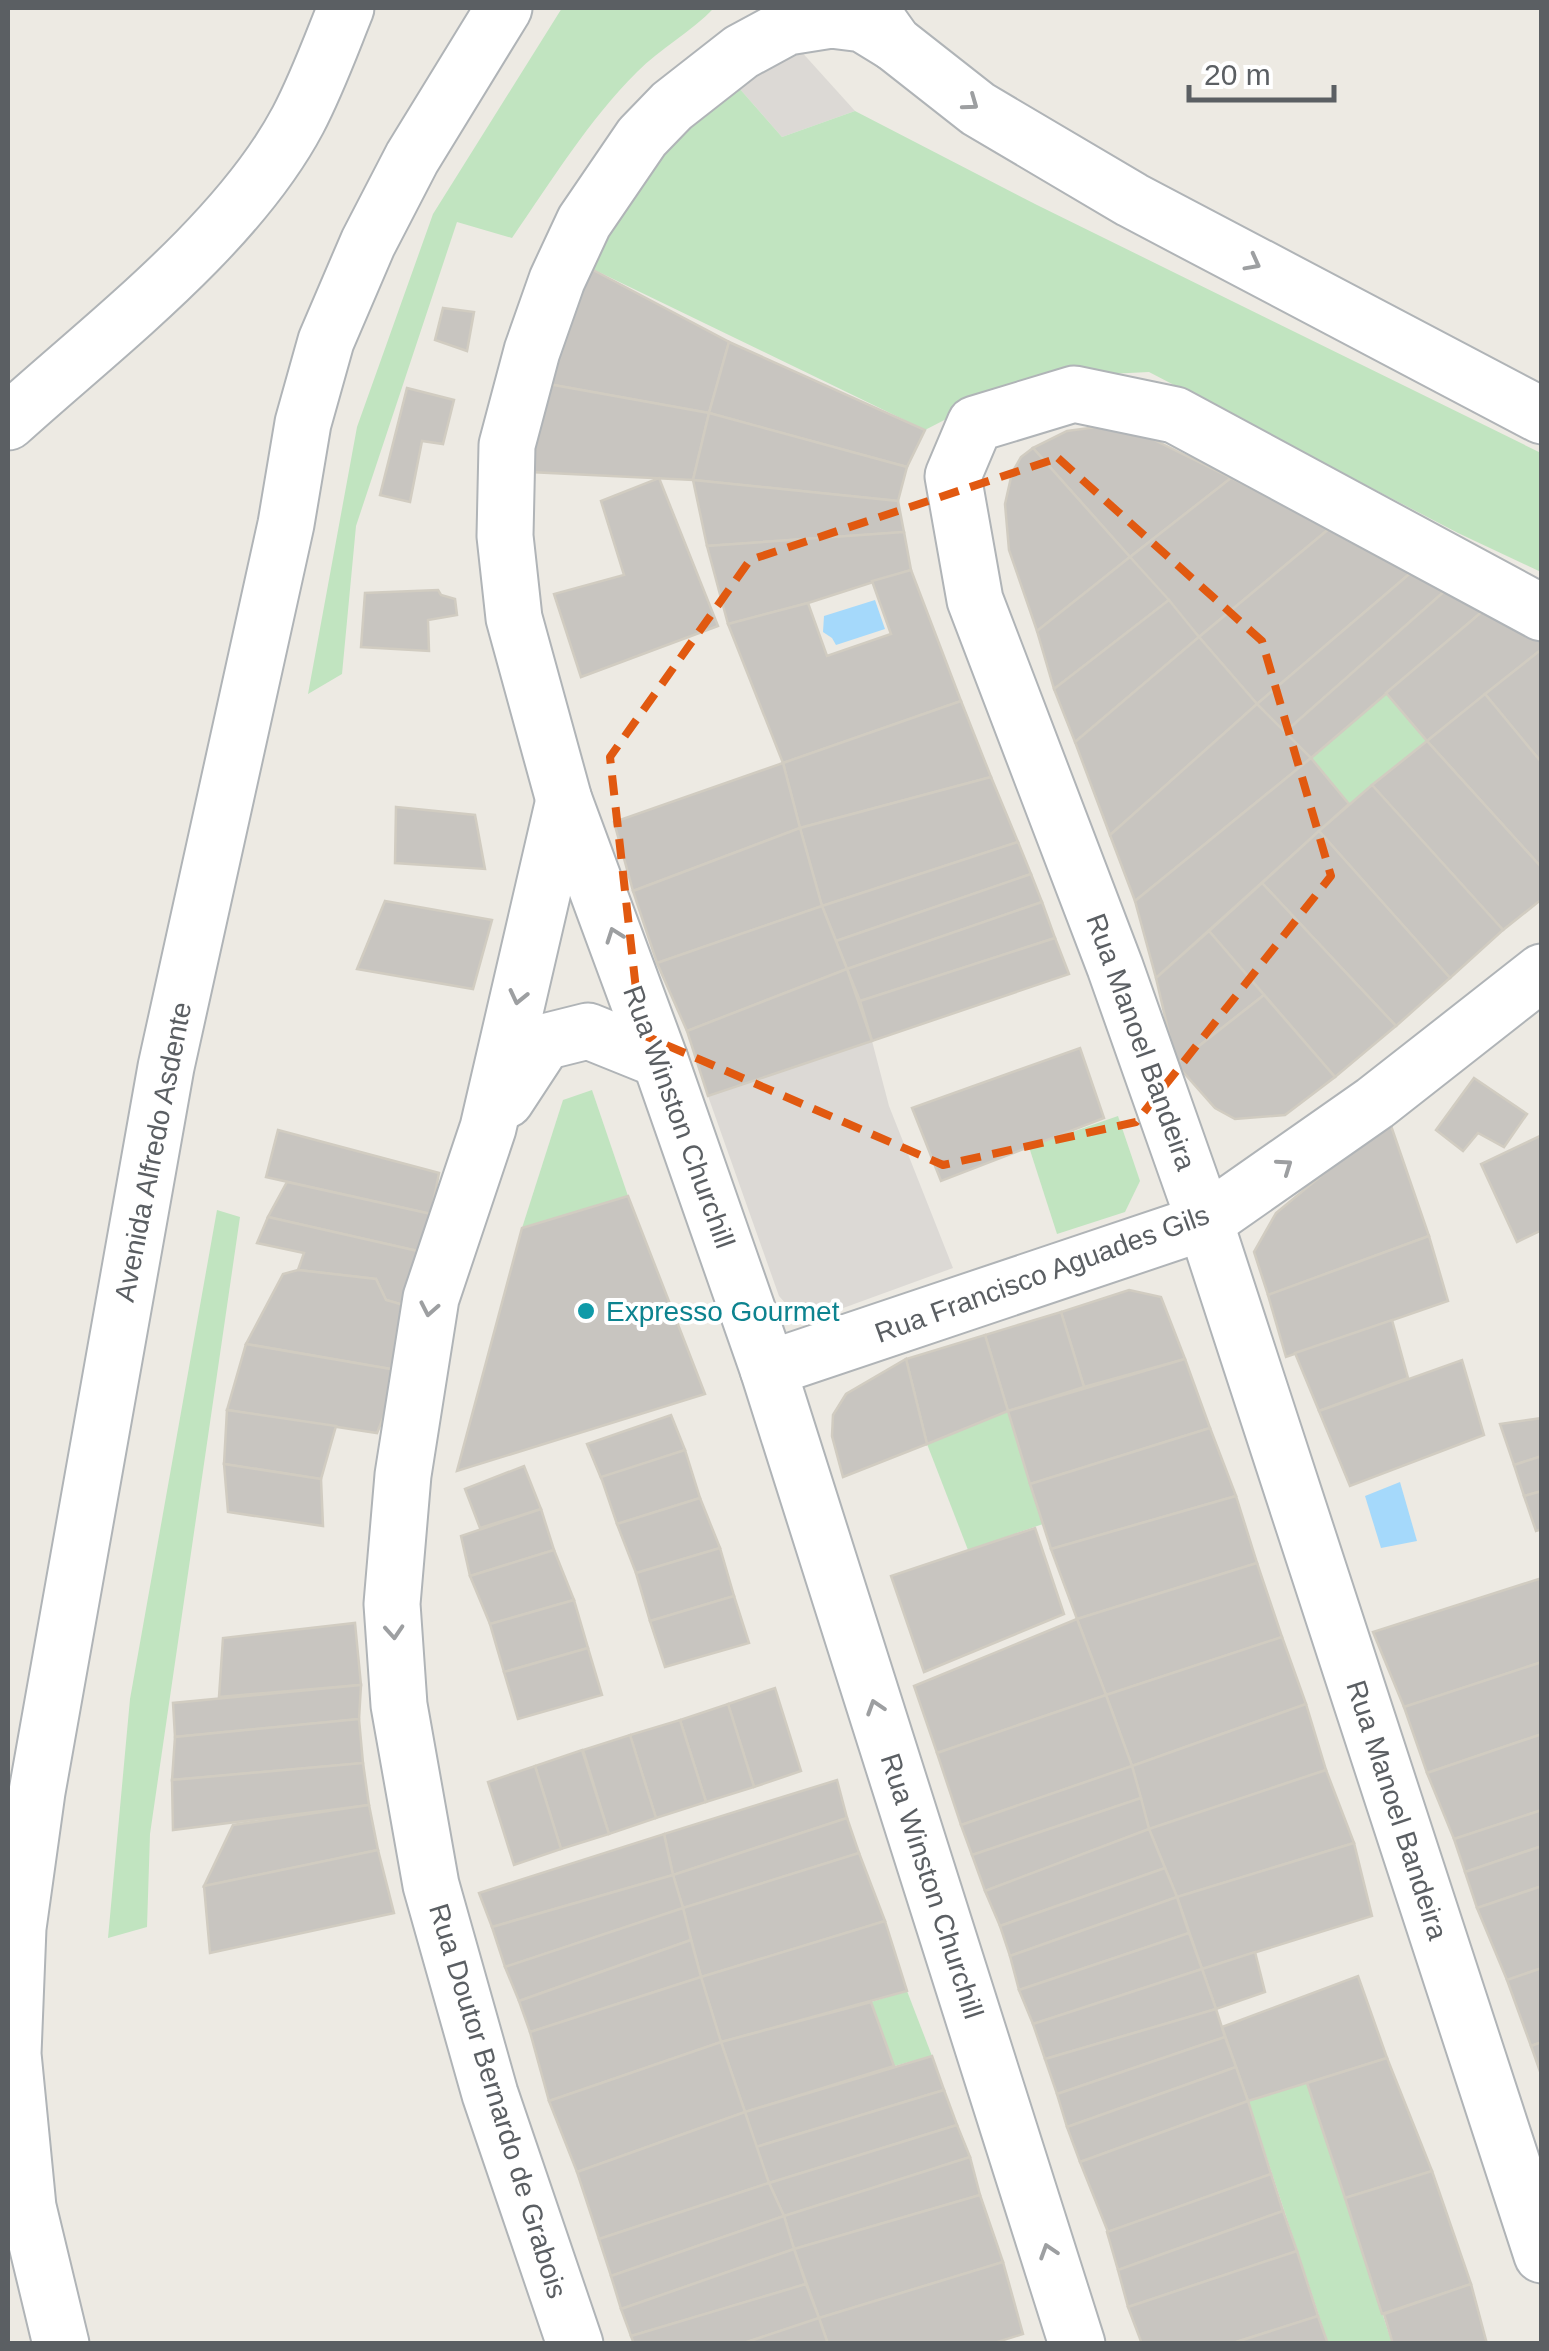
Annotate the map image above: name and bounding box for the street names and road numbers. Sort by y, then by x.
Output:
street label: Rua Manoel Bandeira [1080,909,1202,1175]
street label: Rua Winston Churchill [617,982,741,1252]
street label: Avenida Alfredo Asdente [109,1000,197,1304]
street label: Rua Francisco Aguades Gils [871,1199,1213,1349]
street label: Rua Manoel Bandeira [1340,1676,1454,1944]
street label: Rua Winston Churchill [874,1749,990,2023]
street label: Rua Doutor Bernardo de Grabois [423,1900,573,2302]

